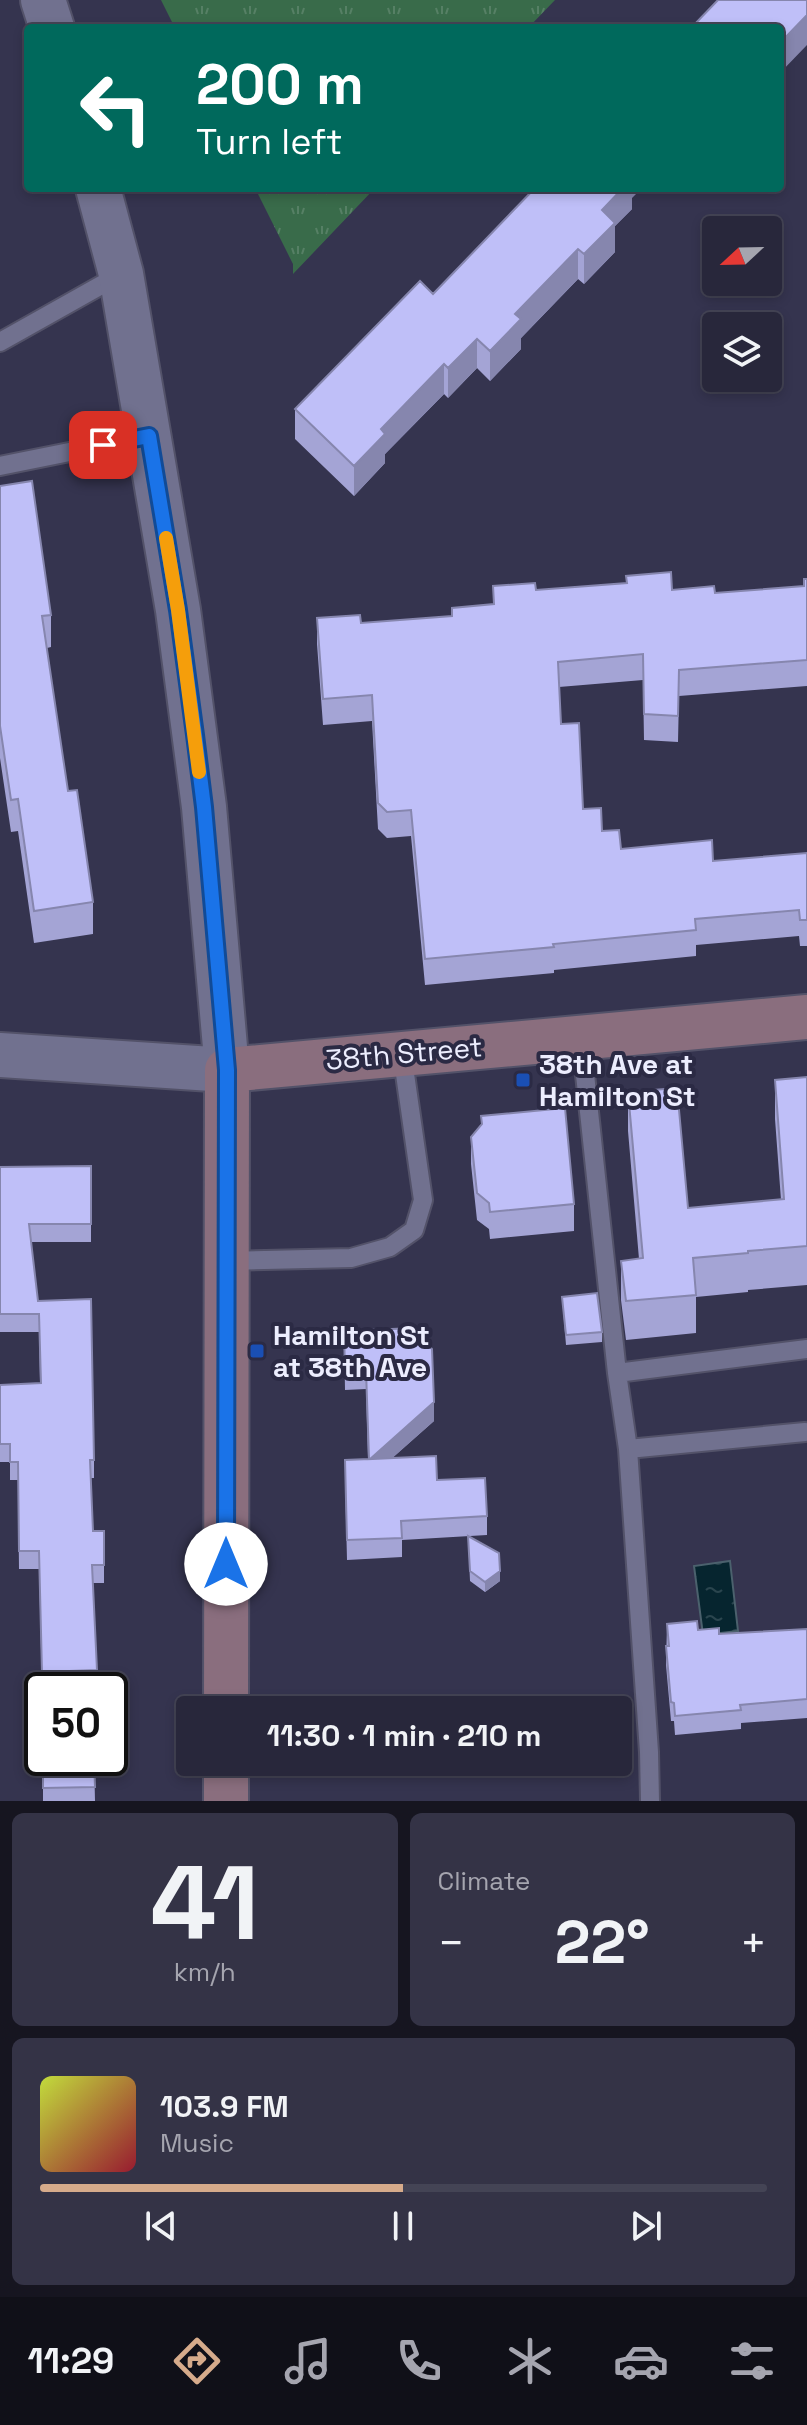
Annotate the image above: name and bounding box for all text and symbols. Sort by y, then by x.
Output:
text: 200 m [196,49,364,120]
icon: left [64,56,168,160]
text: Turn left [196,119,343,165]
north arrow [702,216,782,296]
map controls [702,216,782,392]
button: layers [702,312,782,392]
pin [69,411,137,479]
icon: arrive [81,423,125,467]
street label: 38th Street [324,1028,484,1078]
place label: 38th Ave at Hamilton St [539,1046,696,1114]
marker: 38th Ave at Hamilton St [514,1071,532,1089]
place label: Hamilton St at 38th Ave [273,1317,430,1385]
marker: Hamilton St at 38th Ave [248,1342,266,1360]
position arrow [184,1522,268,1606]
speed limit sign: 50 [24,1672,128,1776]
text: 11:30 · 1 min · 210 m [267,1716,541,1755]
text: 41 [150,1837,259,1969]
text: Climate [438,1864,530,1898]
text: 22° [555,1904,650,1981]
text: − [438,1915,465,1971]
text: + [740,1915,767,1971]
text: km/h [174,1955,236,1989]
text: 103.9 FM [160,2087,289,2126]
text: Music [160,2126,234,2160]
icon: previous [139,2204,183,2248]
icon: pause [381,2204,425,2248]
icon: next [624,2204,668,2248]
icon: directions [169,2333,225,2389]
icon: music [280,2333,336,2389]
icon: phone [391,2333,447,2389]
icon: climate [502,2333,558,2389]
icon: car [613,2333,669,2389]
icon: filters [724,2333,780,2389]
text: 11:29 [27,2338,114,2384]

